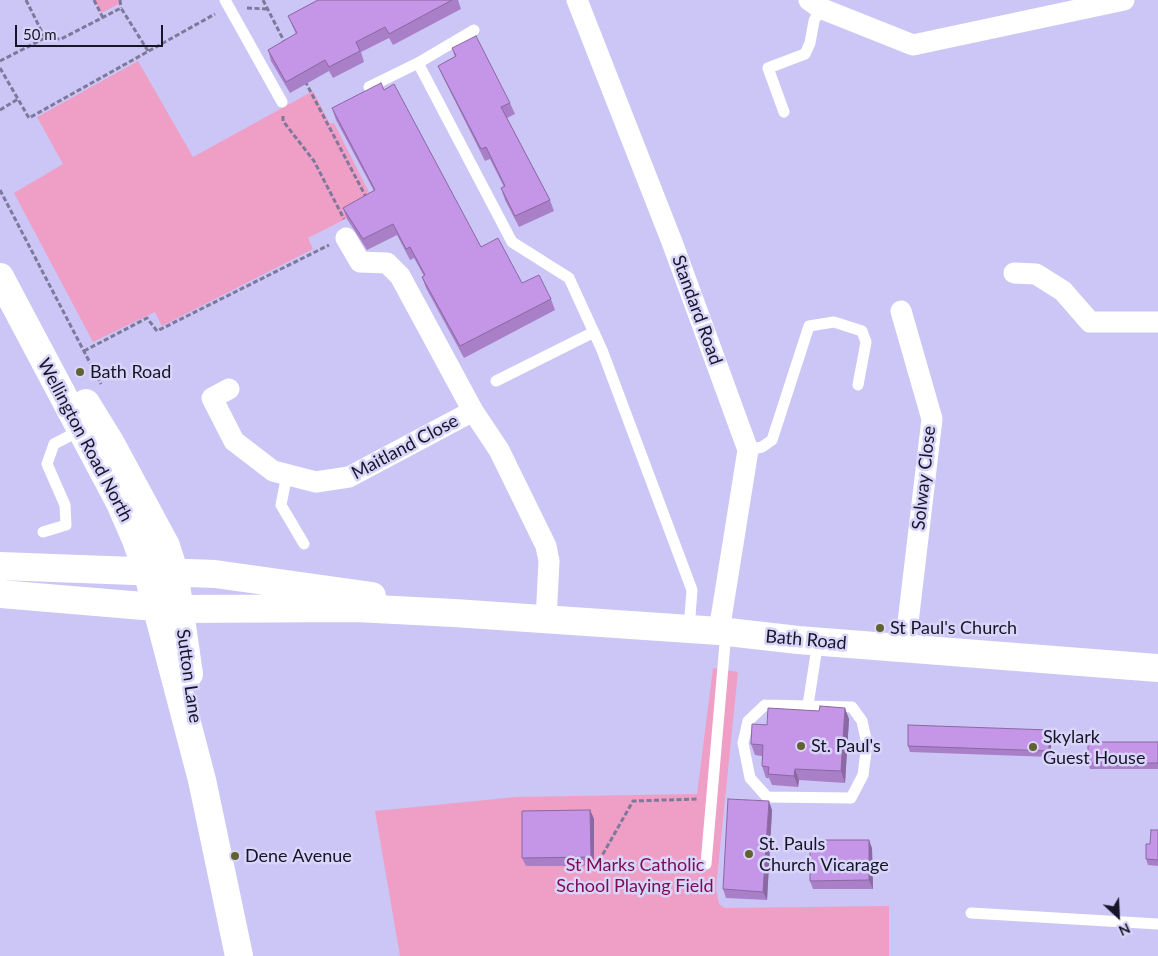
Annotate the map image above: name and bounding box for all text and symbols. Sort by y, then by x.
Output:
scale bar [18,15,165,47]
text: 50 m [23,25,57,43]
street label: Standard Road [667,252,727,368]
street label: Wellington Road North [33,355,137,525]
place label: Bath Road [90,361,171,383]
marker: Bath Road [74,366,86,378]
street label: Maitland Close [348,410,462,484]
street label: Solway Close [908,425,940,531]
place label: St Paul's Church [890,617,1017,639]
marker: St Paul's Church [874,622,886,634]
street label: Bath Road [765,626,847,654]
street label: Sutton Lane [172,628,206,724]
place label: Skylark Guest House [1043,726,1145,769]
place label: St. Paul's [811,735,881,757]
marker: St. Paul's [795,740,807,752]
marker: Skylark Guest House [1027,741,1039,753]
place label: St. Pauls Church Vicarage [759,833,889,876]
place label: Dene Avenue [245,845,352,867]
marker: St. Pauls Church Vicarage [743,848,755,860]
marker: Dene Avenue [229,850,241,862]
park label: St Marks Catholic School Playing Field [556,854,714,896]
north arrow [1093,891,1143,941]
text: N [1116,920,1133,940]

